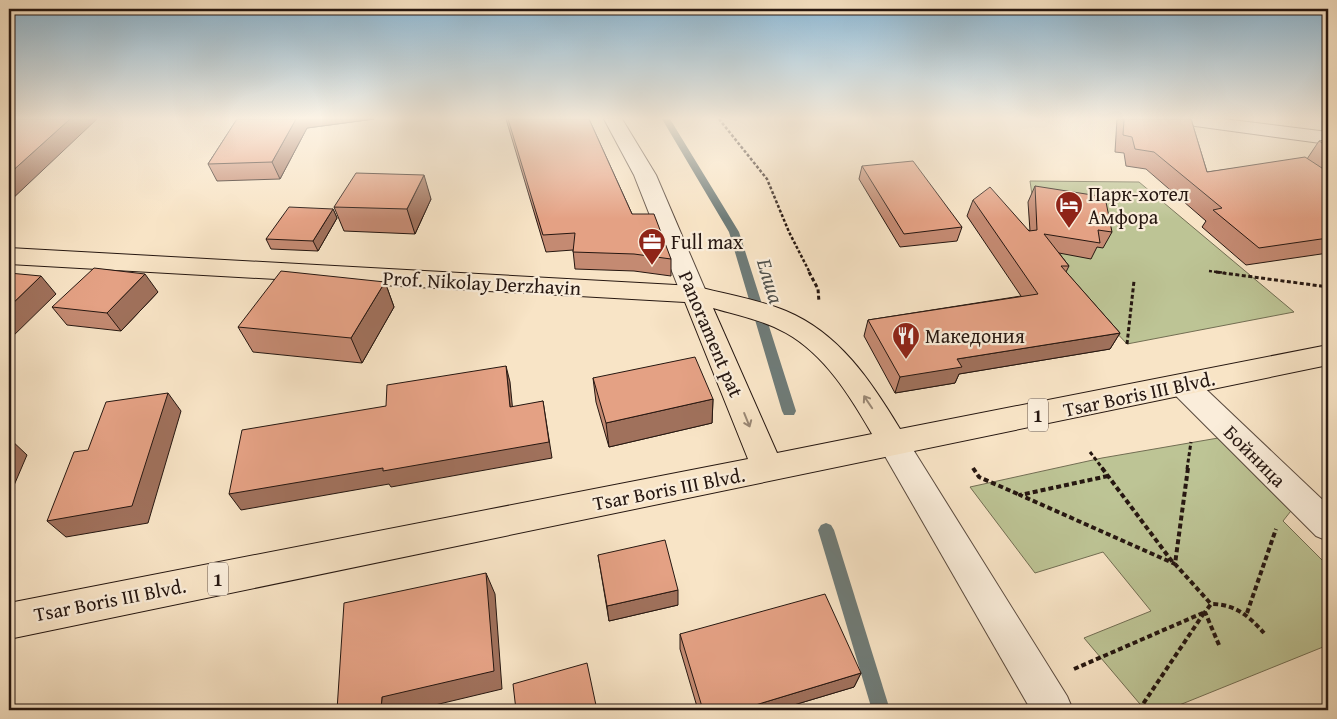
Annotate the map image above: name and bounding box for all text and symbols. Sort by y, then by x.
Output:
place label: Парк-хотел Амфора [1088,179,1189,231]
hotel icon: Парк-хотел Амфора [1054,190,1084,229]
office icon: Full max [637,227,667,266]
place label: Full max [671,227,744,256]
water label: Елша [749,254,792,308]
street label: Prof. Nikolay Derzhavin [382,263,582,302]
street label: Panorament pat [672,266,751,402]
restaurant icon: Македония [891,321,921,360]
place label: Македония [925,321,1025,350]
street label: Tsar Boris III Blvd. [1060,363,1217,424]
one-way arrow [863,395,873,409]
road number: 1 [1028,398,1048,432]
one-way arrow [742,412,752,427]
street label: Бойница [1218,418,1293,494]
street label: Tsar Boris III Blvd. [590,460,747,517]
road number: 1 [208,562,228,596]
street label: Tsar Boris III Blvd. [31,571,188,628]

